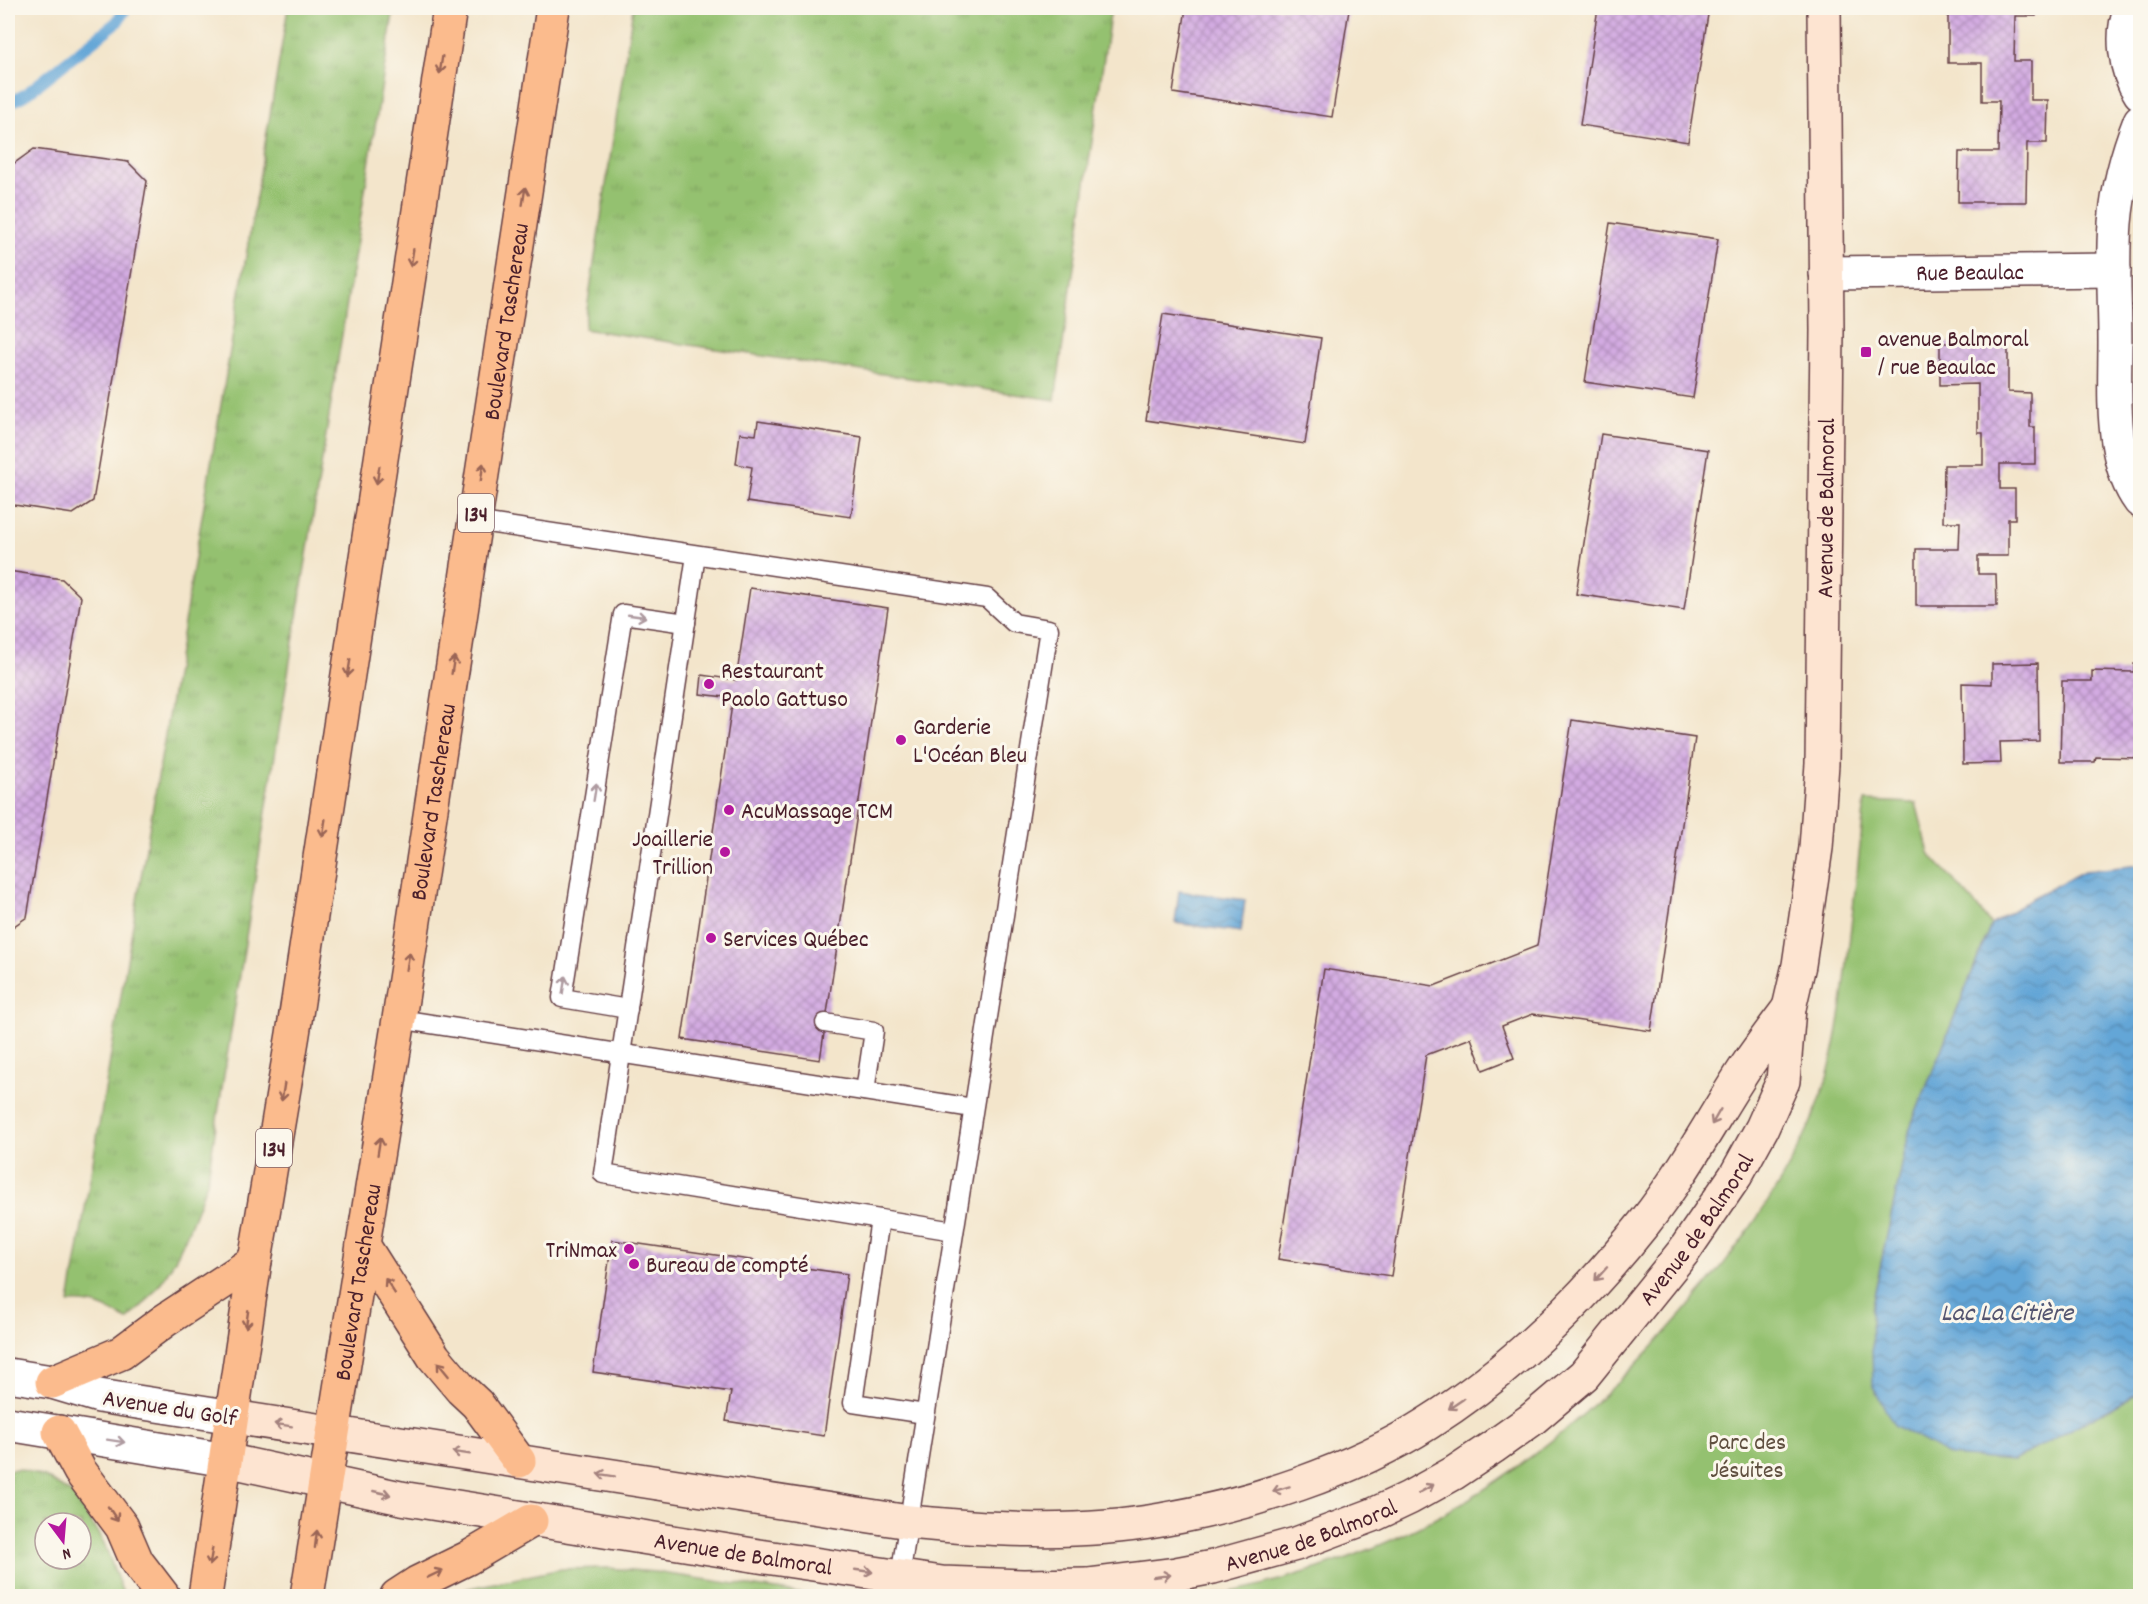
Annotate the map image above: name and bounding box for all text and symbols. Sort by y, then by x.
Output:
one-way arrow [436,55,447,75]
one-way arrow [518,187,529,207]
street label: Boulevard Taschereau [476,221,540,423]
one-way arrow [406,248,417,267]
street label: Rue Beaulac [1916,257,2024,292]
place label: avenue Balmoral / rue Beaulac [1878,324,2029,386]
marker: avenue Balmoral / rue Beaulac [1859,345,1873,359]
street label: Avenue de Balmoral [1810,418,1846,598]
one-way arrow [476,463,487,482]
one-way arrow [373,465,384,485]
road number: 134 [458,494,494,532]
one-way arrow [627,611,646,622]
one-way arrow [447,655,458,675]
place label: Restaurant Paolo Gattuso [721,656,848,718]
one-way arrow [343,658,354,678]
marker: Restaurant Paolo Gattuso [702,677,716,691]
street label: Boulevard Taschereau [403,701,467,903]
place label: Garderie L'Océan Bleu [913,712,1027,774]
marker: Garderie L'Océan Bleu [894,733,908,747]
one-way arrow [589,783,600,803]
place label: AcuMassage TCM [741,796,893,830]
marker: AcuMassage TCM [722,803,736,817]
one-way arrow [319,818,330,838]
place label: Joaillerie Trillion [632,824,713,886]
marker: Joaillerie Trillion [718,845,732,859]
place label: Services Québec [723,924,869,958]
marker: Services Québec [704,931,718,945]
one-way arrow [403,952,414,972]
one-way arrow [559,976,570,995]
one-way arrow [277,1081,288,1101]
one-way arrow [1710,1108,1722,1125]
road number: 134 [256,1129,292,1167]
one-way arrow [374,1136,385,1156]
street label: Avenue de Balmoral [1632,1148,1765,1314]
street label: Boulevard Taschereau [328,1182,392,1383]
place label: TriNmax [546,1235,617,1269]
marker: TriNmax [622,1242,636,1256]
place label: Bureau de compté [646,1250,809,1284]
marker: Bureau de compté [627,1257,641,1271]
one-way arrow [1594,1266,1608,1281]
one-way arrow [384,1279,396,1295]
water label: Lac La Citière [1941,1296,2075,1333]
one-way arrow [242,1309,253,1329]
one-way arrow [437,1361,450,1377]
street label: Avenue du Golf [100,1383,240,1437]
one-way arrow [1448,1398,1465,1410]
one-way arrow [274,1419,294,1430]
park label: Parc des Jésuites [1708,1427,1786,1489]
one-way arrow [106,1435,126,1446]
one-way arrow [452,1447,471,1458]
one-way arrow [596,1469,616,1480]
one-way arrow [1417,1483,1434,1495]
one-way arrow [1272,1484,1291,1495]
one-way arrow [372,1488,391,1500]
street label: Avenue de Balmoral [1222,1492,1404,1583]
one-way arrow [107,1505,119,1522]
north arrow [33,1511,93,1571]
street label: Avenue de Balmoral [651,1525,835,1587]
one-way arrow [311,1529,322,1549]
text: N [59,1541,73,1565]
one-way arrow [206,1547,217,1566]
one-way arrow [854,1566,873,1577]
one-way arrow [425,1568,443,1579]
one-way arrow [1152,1570,1172,1581]

